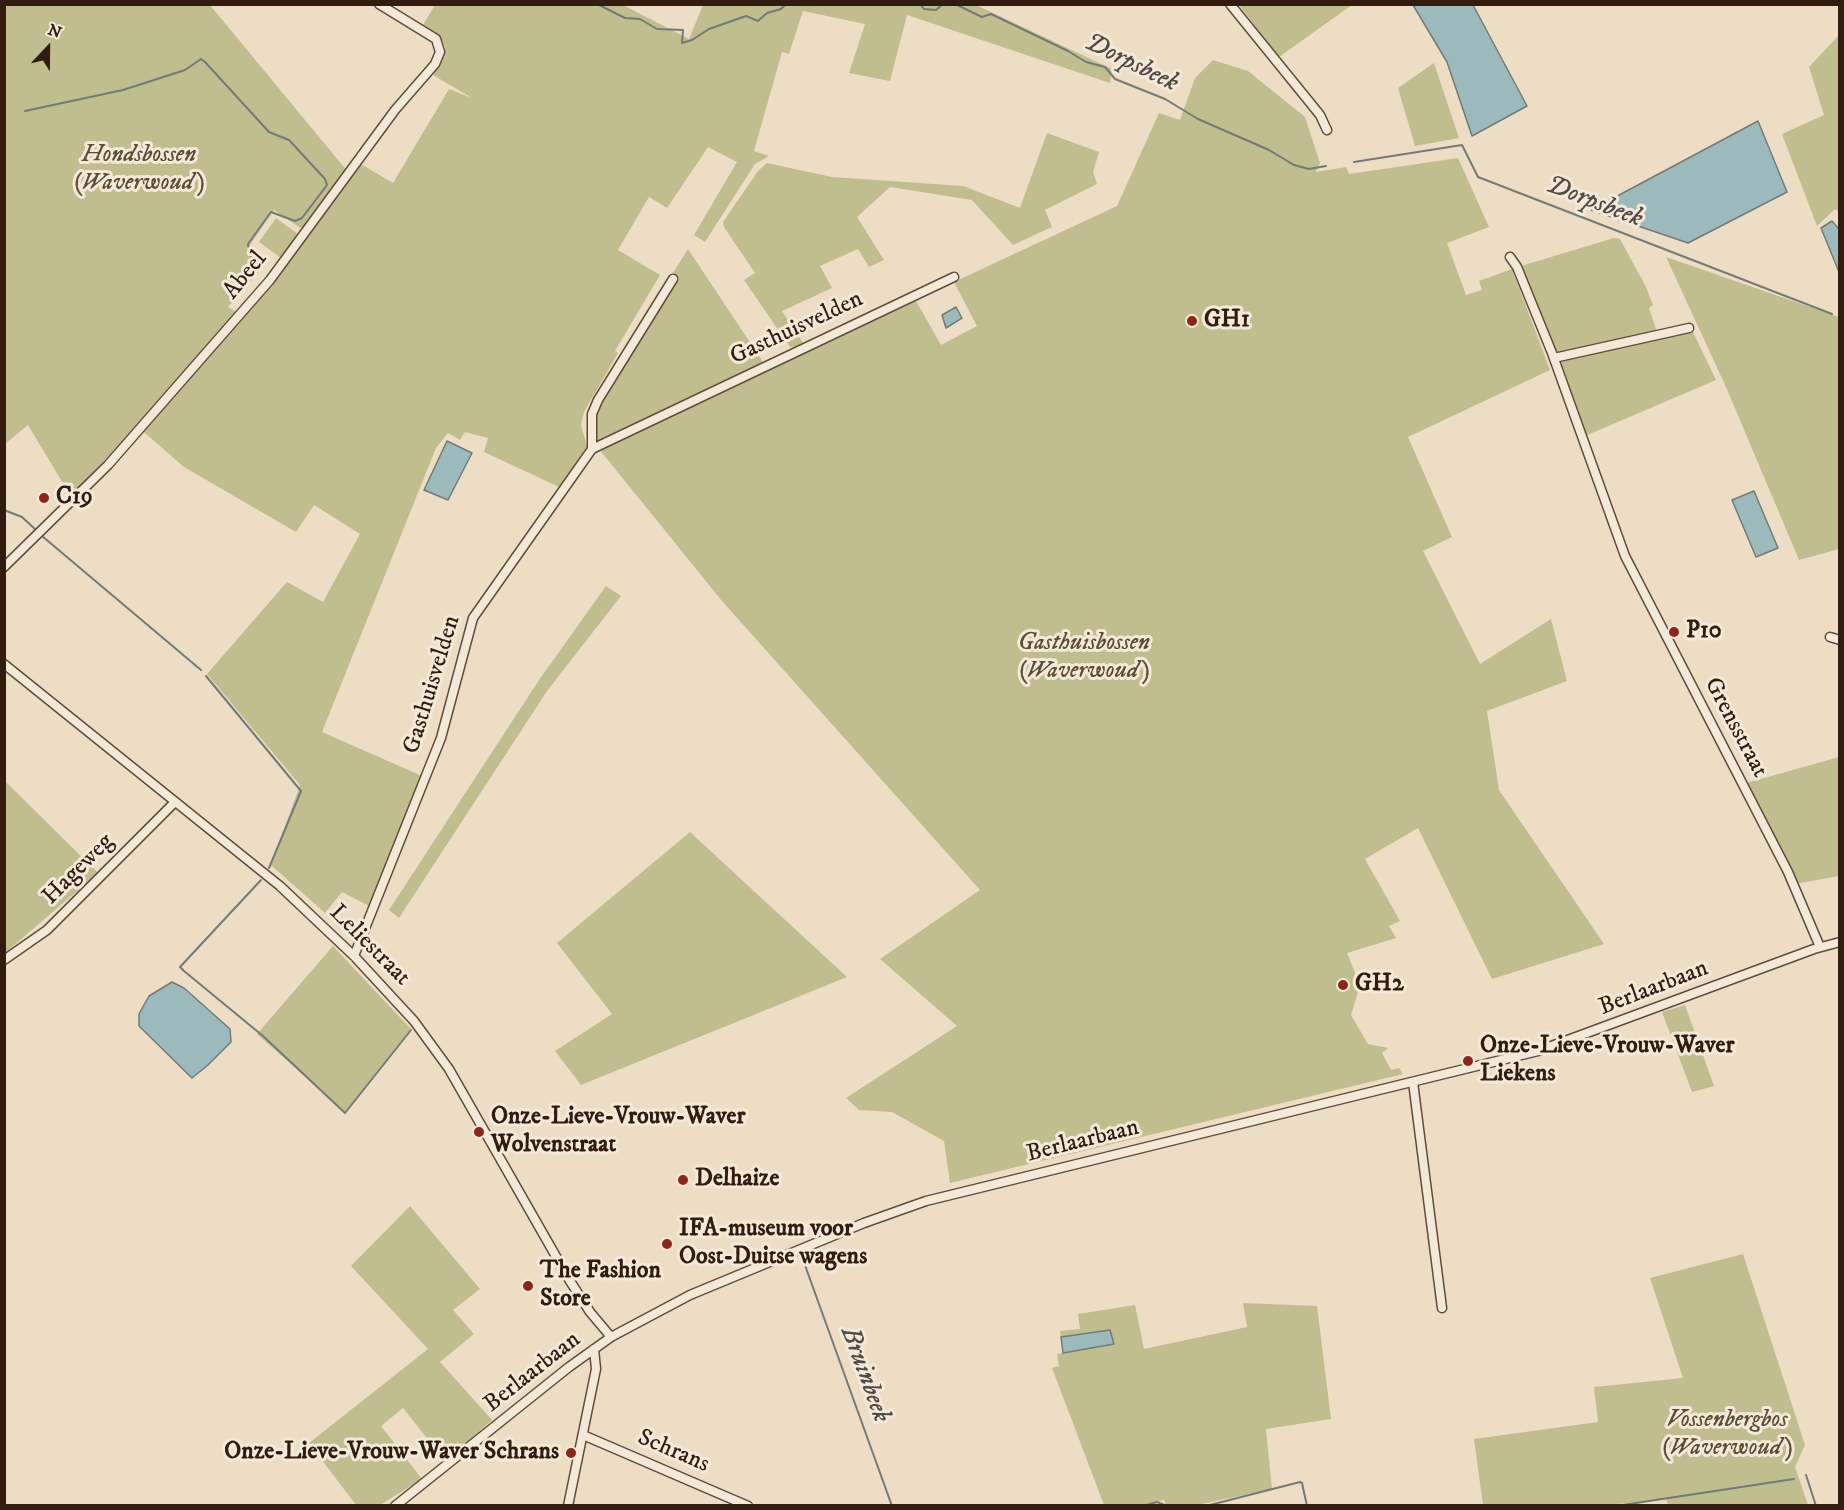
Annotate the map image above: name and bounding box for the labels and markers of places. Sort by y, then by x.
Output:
place label: GH1 [1204,307,1250,335]
marker: GH1 [1185,314,1199,328]
place label: C19 [56,484,93,512]
marker: C19 [37,491,51,505]
place label: P10 [1686,618,1722,646]
marker: P10 [1667,625,1681,639]
place label: GH2 [1355,971,1404,999]
marker: GH2 [1336,978,1350,992]
place label: Onze-Lieve-Vrouw-Waver Liekens [1480,1033,1734,1089]
marker: Onze-Lieve-Vrouw-Waver Liekens [1461,1054,1475,1068]
place label: Onze-Lieve-Vrouw-Waver Wolvenstraat [491,1104,745,1160]
marker: Onze-Lieve-Vrouw-Waver Wolvenstraat [472,1125,486,1139]
place label: Delhaize [695,1166,779,1194]
marker: Delhaize [676,1173,690,1187]
place label: IFA-museum voor Oost-Duitse wagens [679,1216,867,1272]
marker: IFA-museum voor Oost-Duitse wagens [660,1237,674,1251]
place label: The Fashion Store [540,1258,661,1314]
marker: The Fashion Store [521,1279,535,1293]
place label: Onze-Lieve-Vrouw-Waver Schrans [224,1439,559,1467]
marker: Onze-Lieve-Vrouw-Waver Schrans [564,1446,578,1460]

